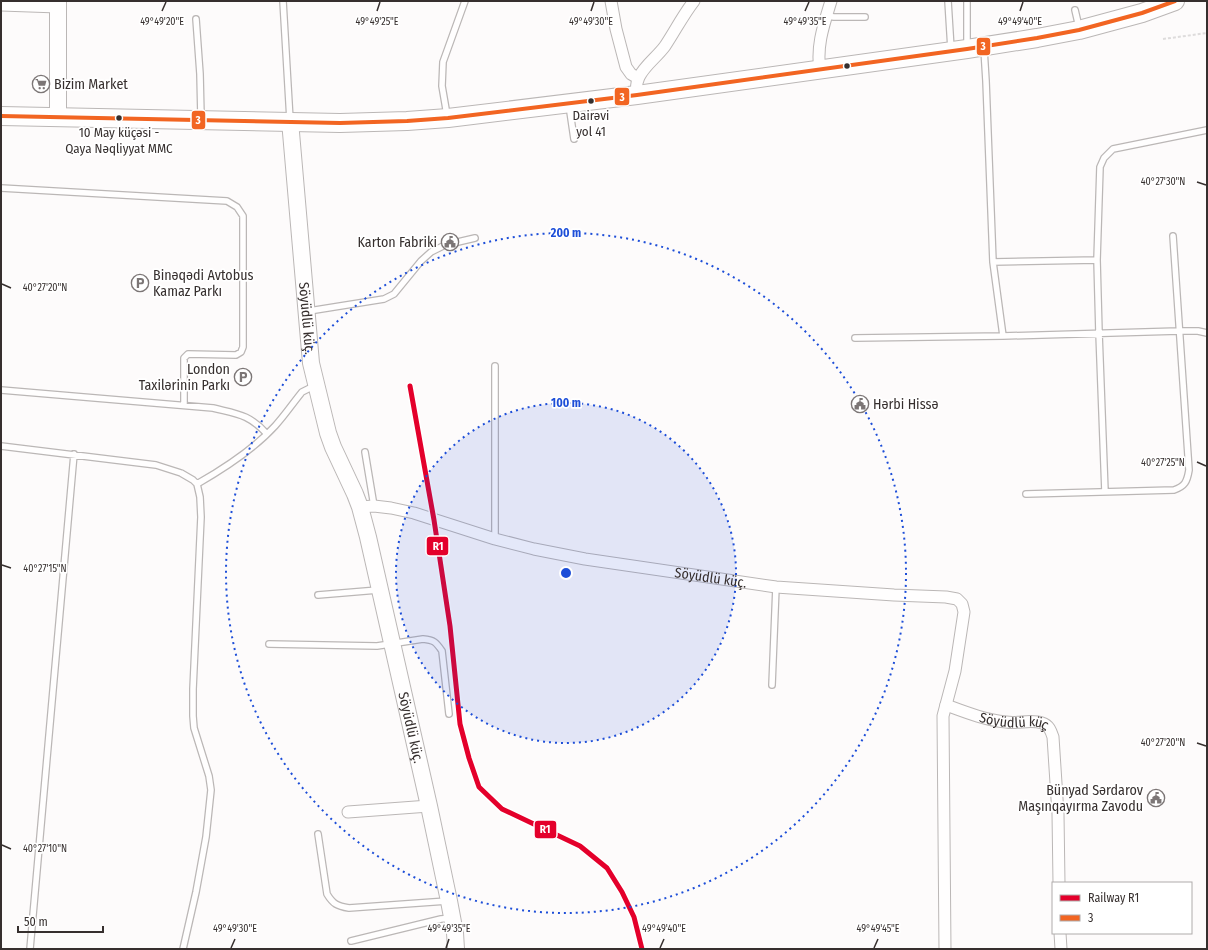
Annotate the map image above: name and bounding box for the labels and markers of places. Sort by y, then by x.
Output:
unlabelled marker [842,61,852,71]
supermarket icon: Bizim Market [31,74,51,94]
place label: Bizim Market [54,76,128,93]
marker: Dairəvi yol 41 [586,96,596,106]
place label: Dairəvi yol 41 [573,108,609,139]
marker: 10 May küçəsi - Qaya Nəqliyyat MMC [114,113,124,123]
place label: 10 May küçəsi - Qaya Nəqliyyat MMC [65,125,173,156]
public building icon: Karton Fabriki [440,232,460,252]
place label: Karton Fabriki [357,234,437,251]
place label: Binəqədi Avtobus Kamaz Parkı [153,267,253,300]
parking icon: Binəqədi Avtobus Kamaz Parkı [130,273,150,293]
place label: London Taxilərinin Parkı [139,361,230,394]
parking icon: London Taxilərinin Parkı [233,367,253,387]
public building icon: Hərbi Hissə [850,394,870,414]
place label: Hərbi Hissə [873,396,938,413]
centre of rings [559,566,573,580]
place label: Bünyad Sərdarov Maşınqayırma Zavodu [1018,782,1144,815]
public building icon: Bünyad Sərdarov Maşınqayırma Zavodu [1146,788,1166,808]

